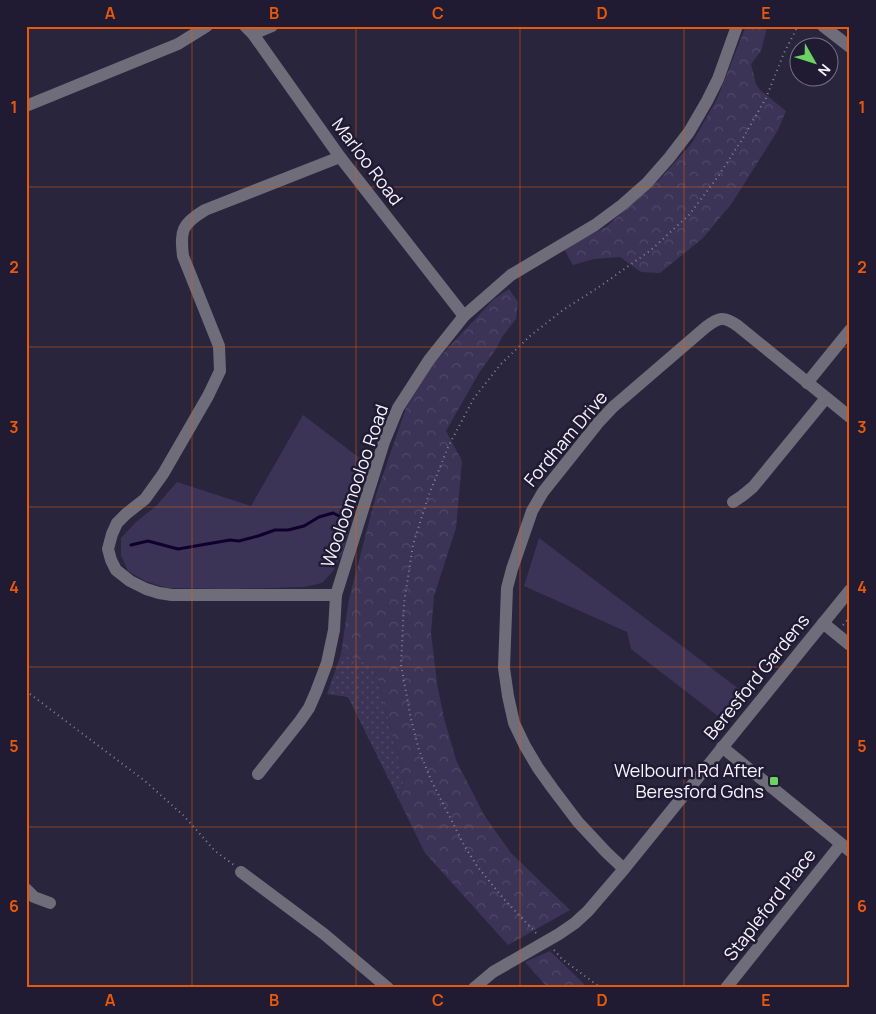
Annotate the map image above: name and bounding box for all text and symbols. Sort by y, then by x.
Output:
text: A [105,2,116,24]
text: B [269,2,279,24]
text: C [432,2,444,24]
text: D [596,2,608,24]
text: E [761,2,771,24]
north arrow [788,38,838,88]
text: N [814,61,835,80]
text: 1 [10,96,18,118]
text: 1 [858,96,866,118]
street label: Marloo Road [327,113,408,210]
text: 2 [9,256,19,278]
text: 2 [857,256,867,278]
street label: Fordham Drive [518,385,612,491]
street label: Wooloomooloo Road [315,401,393,570]
text: 3 [9,416,19,438]
text: 3 [857,416,867,438]
text: 4 [9,576,19,598]
text: 4 [857,576,867,598]
street label: Beresford Gardens [698,609,814,744]
text: 5 [9,735,19,757]
text: 5 [857,735,867,757]
place label: Welbourn Rd After Beresford Gdns [614,758,764,803]
marker: Welbourn Rd After Beresford Gdns [768,775,780,787]
street label: Stapleford Place [718,843,821,965]
text: 6 [9,895,19,917]
text: 6 [857,895,867,917]
text: A [105,989,116,1011]
text: B [269,989,279,1011]
text: C [432,989,444,1011]
text: D [596,989,608,1011]
text: E [761,989,771,1011]

